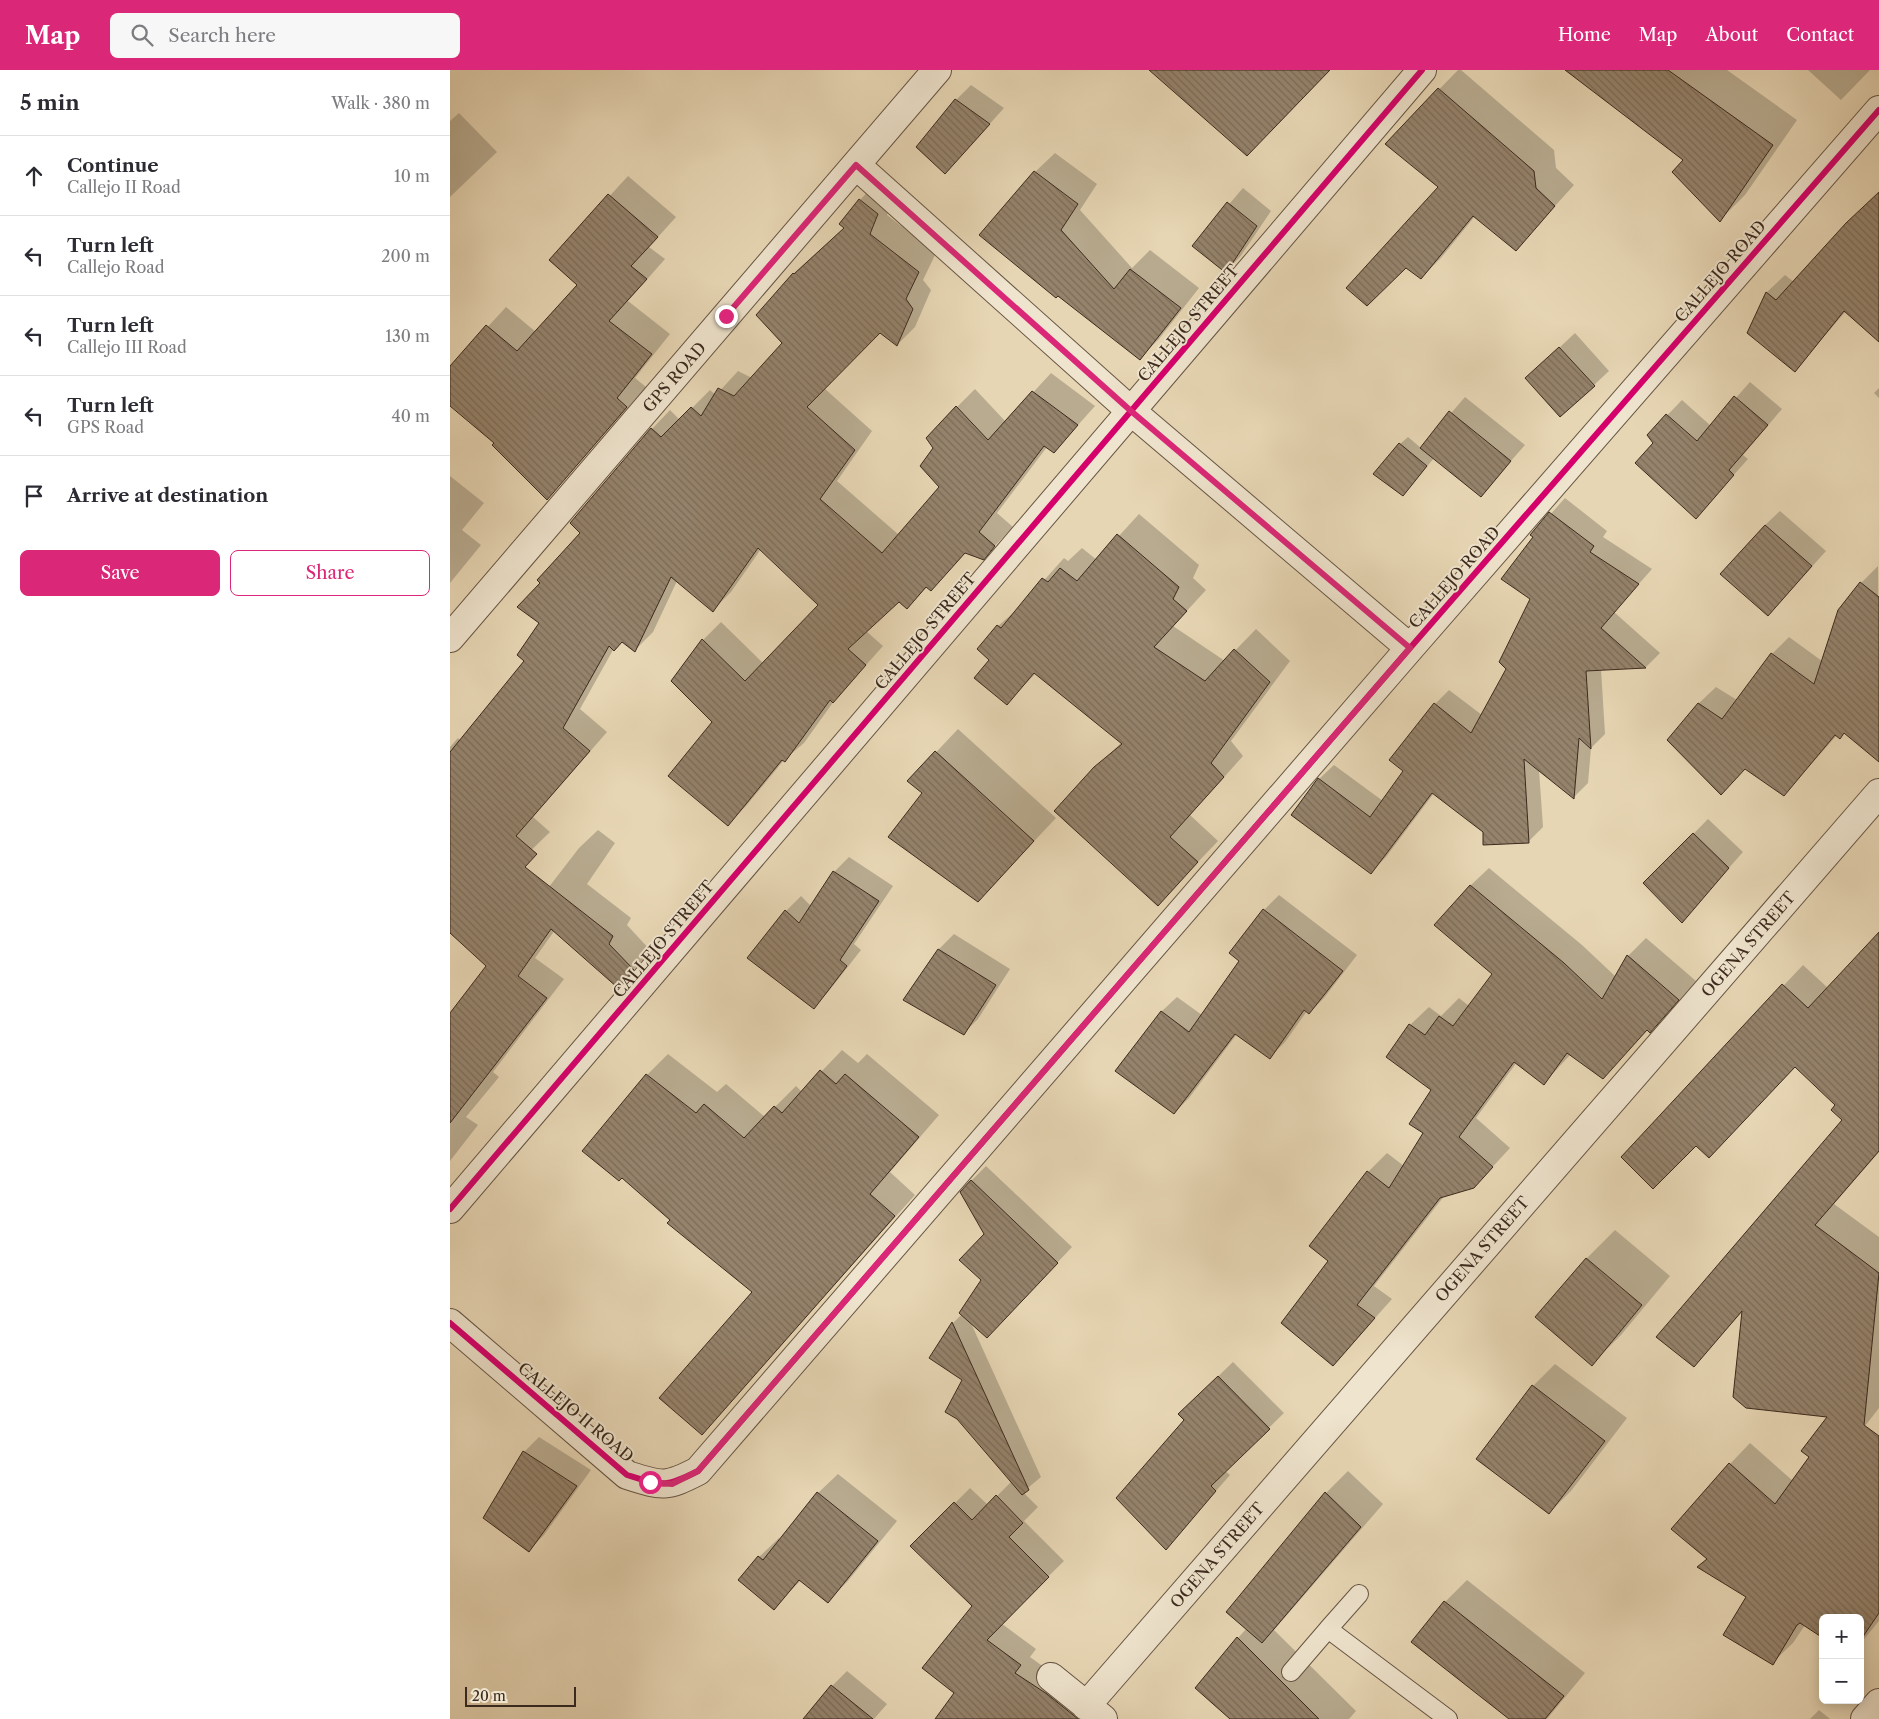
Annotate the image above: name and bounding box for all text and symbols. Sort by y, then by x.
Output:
search box [110,13,460,58]
text: Map [25,21,80,50]
icon: search [128,21,156,49]
text: Search here [168,24,276,47]
text: Home [1558,24,1611,46]
text: Map [1639,24,1677,46]
text: About [1705,24,1758,46]
text: Contact [1786,24,1854,46]
text: 5 min [20,90,80,115]
text: Walk · 380 m [331,93,430,113]
text: Continue [67,154,159,177]
icon: ahead [20,162,48,190]
text: 10 m [394,166,430,186]
text: Callejo II Road [67,177,181,197]
street label: CALLEJO ROAD [1670,216,1770,326]
text: Turn left [67,234,154,257]
icon: left [20,242,48,270]
text: 200 m [381,246,430,266]
text: Callejo Road [67,257,164,277]
street label: CALLEJO STREET [1133,260,1243,386]
route end [715,305,738,328]
text: Turn left [67,314,154,337]
icon: left [20,322,48,350]
text: 130 m [385,326,430,346]
text: Callejo III Road [67,337,187,357]
street label: GPS ROAD [638,338,710,416]
text: Turn left [67,394,154,417]
icon: left [20,402,48,430]
text: 40 m [391,406,430,426]
text: GPS Road [67,417,144,437]
icon: arrive [20,482,48,510]
text: Arrive at destination [67,484,268,507]
street label: CALLEJO ROAD [1404,522,1504,632]
button: Save [20,550,220,596]
button: Share [230,550,430,596]
street label: CALLEJO STREET [870,568,980,694]
street label: CALLEJO STREET [608,876,718,1002]
street label: OGENA STREET [1697,887,1799,1001]
street label: OGENA STREET [1431,1192,1533,1306]
street label: CALLEJO II ROAD [514,1358,638,1466]
route start [639,1471,662,1494]
street label: OGENA STREET [1166,1498,1268,1612]
map controls [1819,1614,1864,1704]
button: + [1819,1614,1864,1659]
button: − [1819,1659,1864,1704]
scale bar [465,1684,576,1707]
text: 20 m [472,1687,506,1705]

